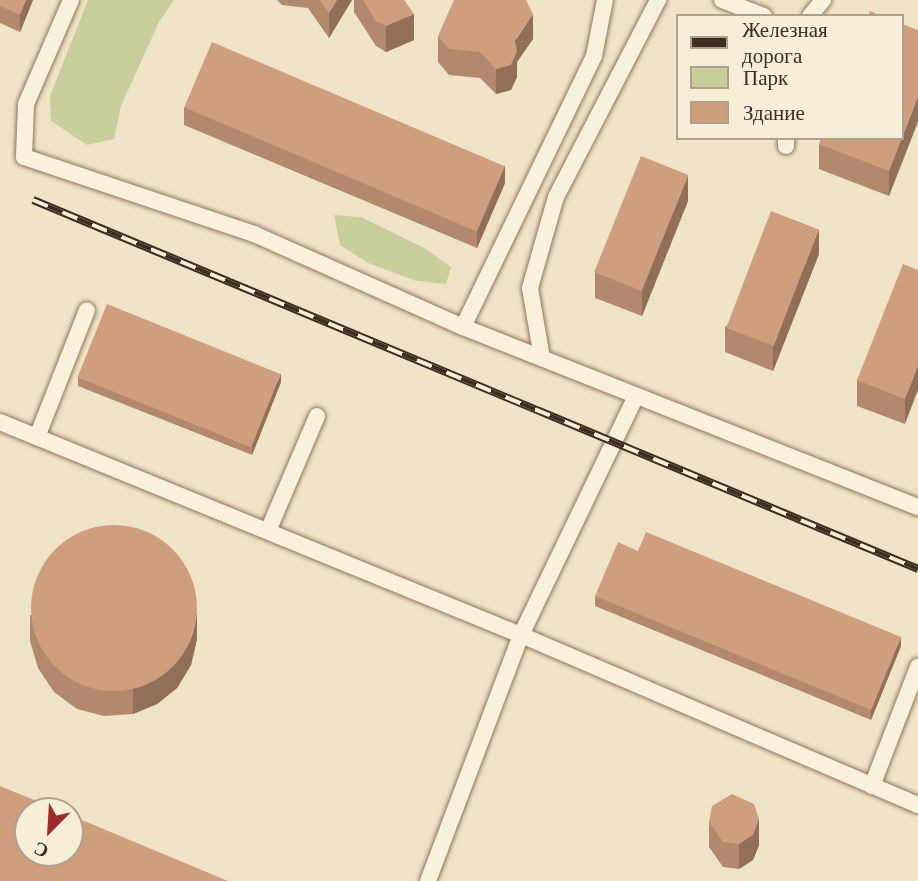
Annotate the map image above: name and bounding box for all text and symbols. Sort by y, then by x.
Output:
legend [676,14,904,140]
text: Железная дорога [742,17,828,69]
text: Парк [743,65,788,91]
text: Здание [743,100,805,126]
north arrow [14,797,84,867]
text: С [30,837,52,863]

